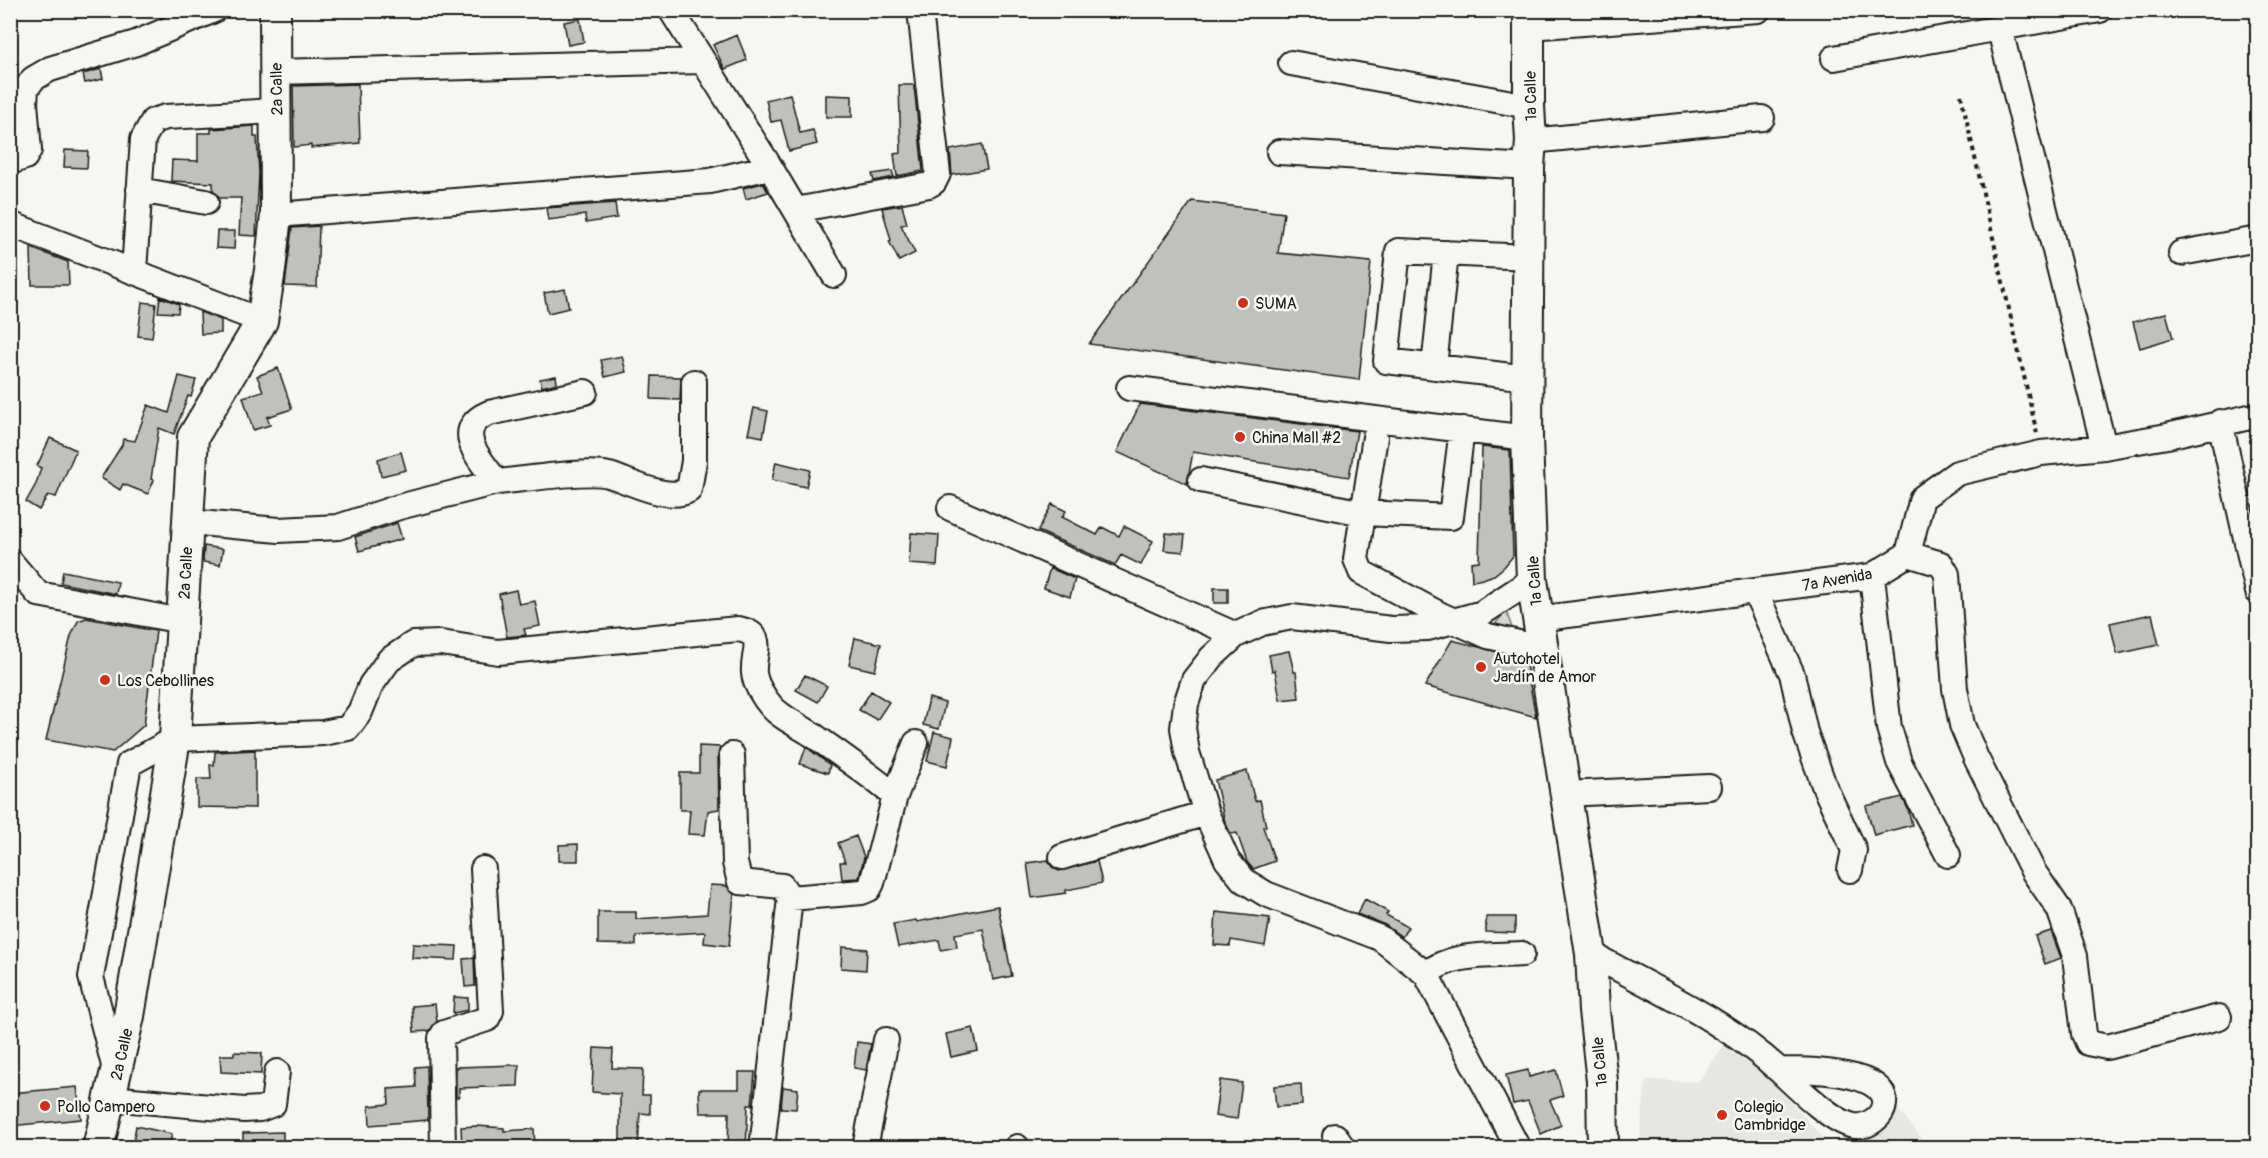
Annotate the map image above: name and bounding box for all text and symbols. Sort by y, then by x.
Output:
street label: 2a Calle [267,62,287,115]
street label: 1a Calle [1521,71,1541,121]
place label: SUMA [1255,294,1297,314]
marker: SUMA [1236,296,1250,310]
place label: China Mall #2 [1252,428,1341,448]
marker: China Mall #2 [1233,430,1247,444]
street label: 2a Calle [175,546,197,600]
street label: 1a Calle [1523,555,1547,607]
street label: 7a Avenida [1801,564,1874,596]
place label: Autohotel Jardín de Amor [1493,649,1597,687]
marker: Autohotel Jardín de Amor [1474,660,1488,674]
place label: Los Cebollines [117,671,214,691]
marker: Los Cebollines [98,673,112,687]
street label: 2a Calle [106,1026,138,1082]
street label: 1a Calle [1588,1036,1612,1088]
place label: Pollo Campero [57,1097,155,1117]
place label: Colegio Cambridge [1734,1097,1806,1135]
marker: Pollo Campero [38,1099,52,1113]
marker: Colegio Cambridge [1715,1108,1729,1122]

